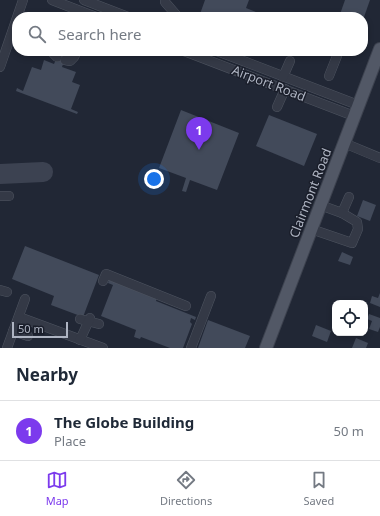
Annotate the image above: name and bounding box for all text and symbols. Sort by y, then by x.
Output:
search box [12,12,368,56]
icon: search [26,23,48,45]
text: Search here [58,24,141,44]
street label: Airport Road [230,61,308,105]
pin: 1 [186,117,212,150]
street label: Clairmont Road [285,145,335,241]
your location [144,169,164,189]
map controls [332,300,368,336]
button: locate [332,300,368,336]
scale bar [12,320,68,339]
text: 50 m [18,321,44,336]
text: Nearby [16,363,78,386]
text: The Globe Building [54,412,194,432]
text: 1 [25,422,33,440]
text: 50 m [334,422,364,440]
text: Place [54,432,86,450]
tab: Map [46,469,69,508]
tab: Directions [160,469,212,508]
tab: Saved [304,469,334,508]

